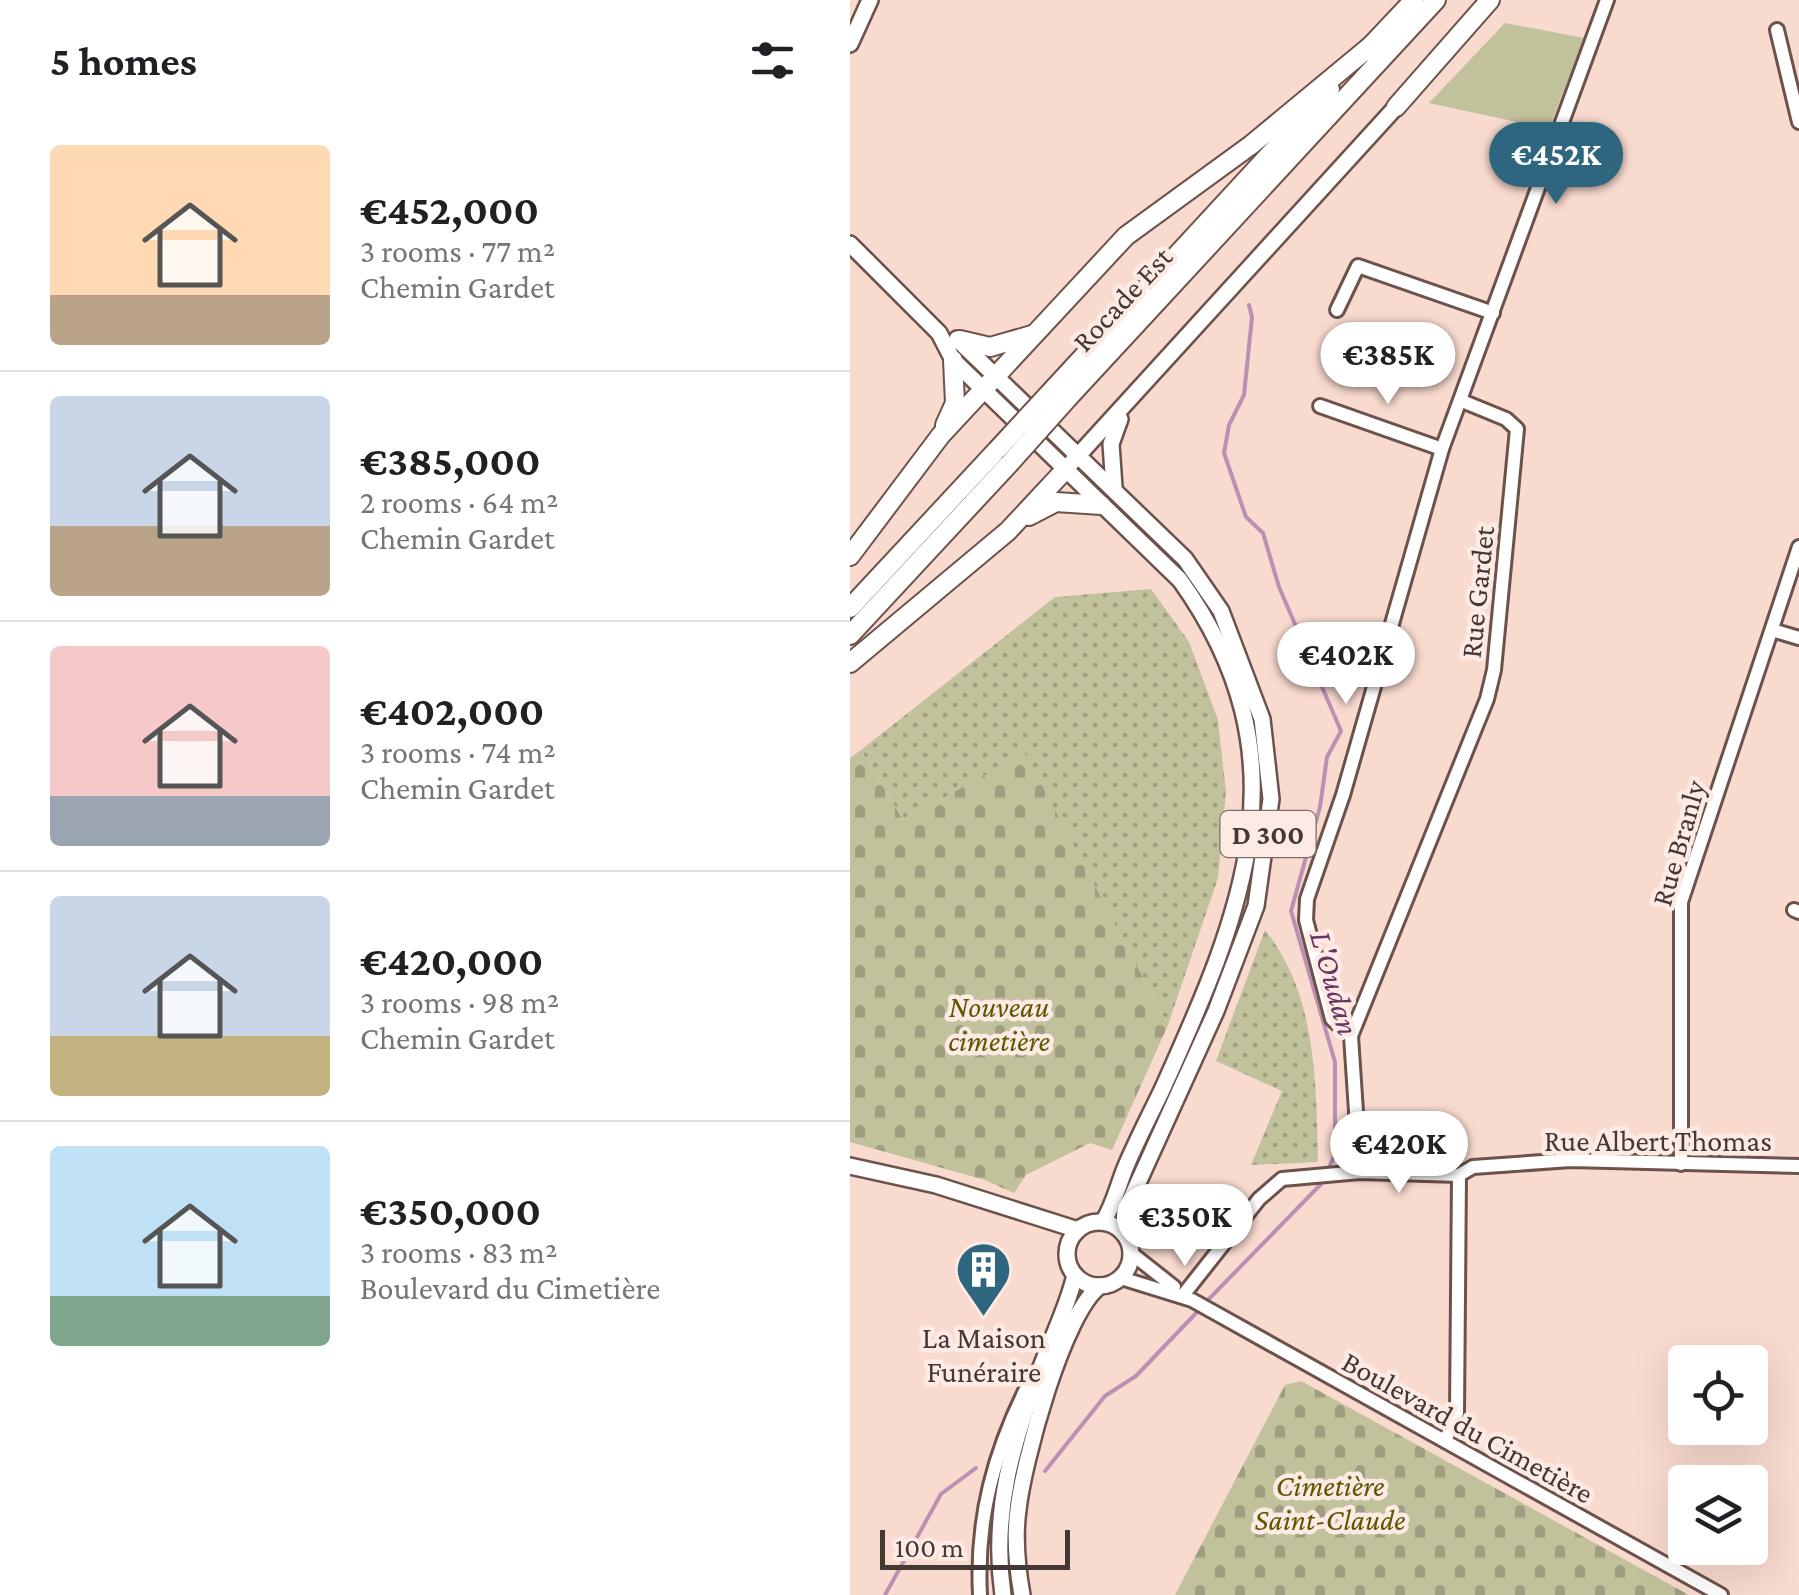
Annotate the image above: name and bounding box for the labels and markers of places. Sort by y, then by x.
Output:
pin: €452K [1486,122,1626,207]
pin: €385K [1318,322,1458,407]
pin: €402K [1276,622,1416,707]
pin: €420K [1329,1111,1469,1196]
pin: €350K [1115,1184,1255,1269]
building icon: La Maison Funéraire [954,1239,1014,1318]
place label: La Maison Funéraire [922,1321,1046,1388]

